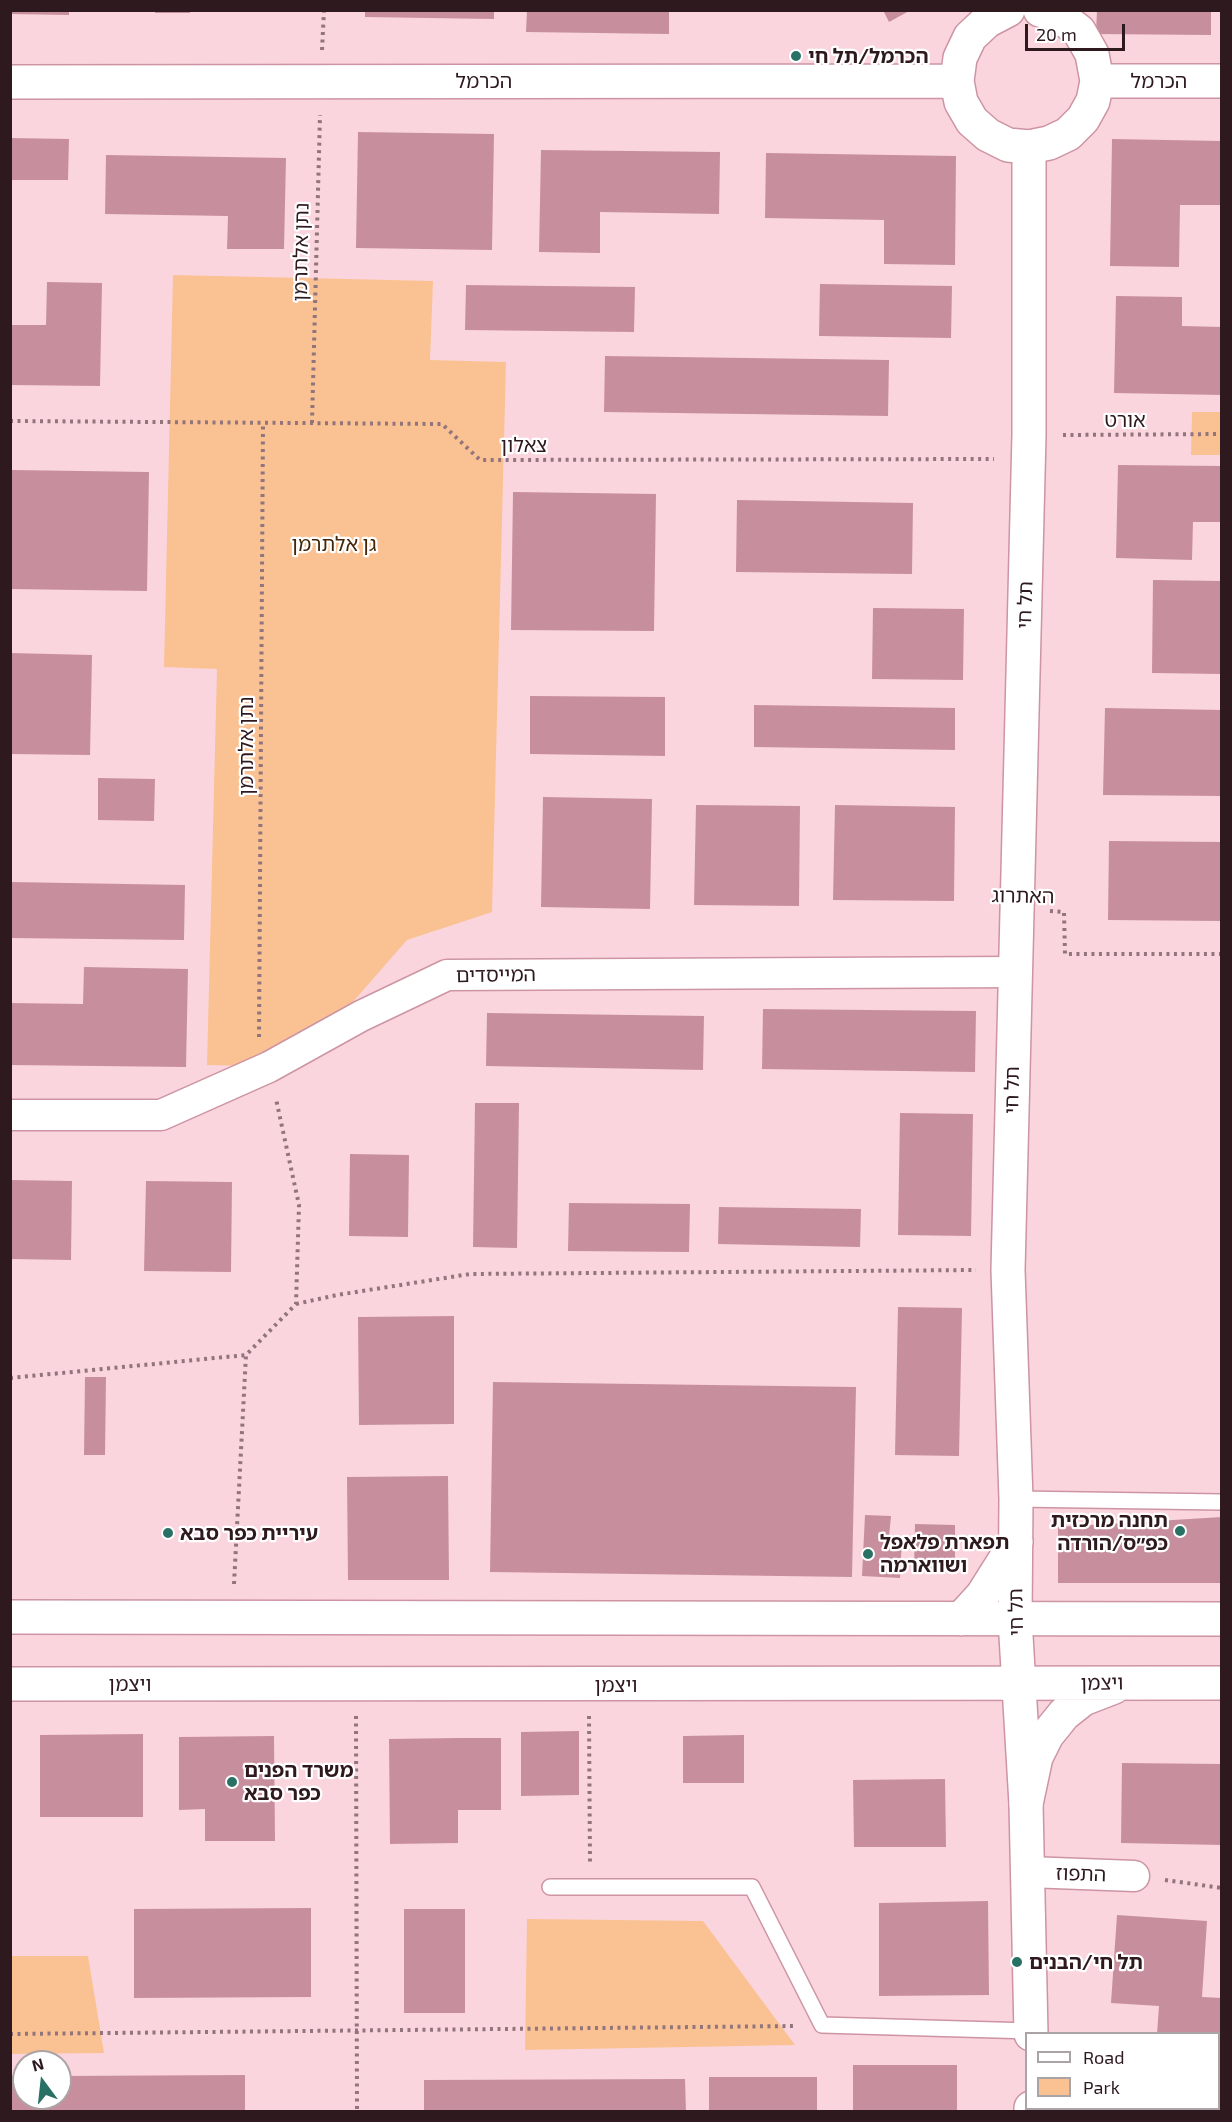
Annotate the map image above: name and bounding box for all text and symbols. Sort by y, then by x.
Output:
scale bar [1028,12,1128,50]
text: 20 m [1036,23,1077,45]
place label: הכרמל/תל חי [808,44,929,68]
marker: הכרמל/תל חי [789,49,803,63]
street label: הכרמל [456,69,512,93]
street label: הכרמל [1131,69,1187,93]
street label: נתן אלתרמן [288,202,314,302]
street label: אורט [1104,408,1146,432]
street label: צאלון [501,433,547,457]
park label: גן אלתרמן [291,532,377,556]
street label: תל חי [1012,581,1038,629]
street label: נתן אלתרמן [234,697,258,795]
street label: האתרוג [991,883,1055,909]
street label: המייסדים [456,962,536,988]
street label: תל חי [1000,1066,1024,1114]
place label: תחנה מרכזית כפ״ס/הורדה [1051,1508,1168,1555]
place label: עיריית כפר סבא [180,1521,318,1545]
marker: תחנה מרכזית כפ״ס/הורדה [1173,1524,1187,1538]
marker: עיריית כפר סבא [161,1526,175,1540]
place label: תפארת פלאפל ושווארמה [880,1530,1009,1577]
marker: תפארת פלאפל ושווארמה [861,1547,875,1561]
street label: תל חי [1004,1588,1028,1636]
street label: ויצמן [1080,1671,1124,1695]
street label: ויצמן [109,1672,151,1696]
street label: ויצמן [595,1673,637,1697]
place label: משרד הפנים כפר סבא [244,1758,354,1805]
marker: משרד הפנים כפר סבא [225,1775,239,1789]
street label: התפוז [1055,1861,1107,1887]
place label: תל חי/הבנים [1029,1950,1143,1974]
marker: תל חי/הבנים [1010,1955,1024,1969]
legend [1025,2032,1220,2110]
text: Road [1083,2046,1124,2068]
north arrow [12,2050,72,2110]
text: N [30,2053,46,2075]
text: Park [1083,2076,1120,2098]

